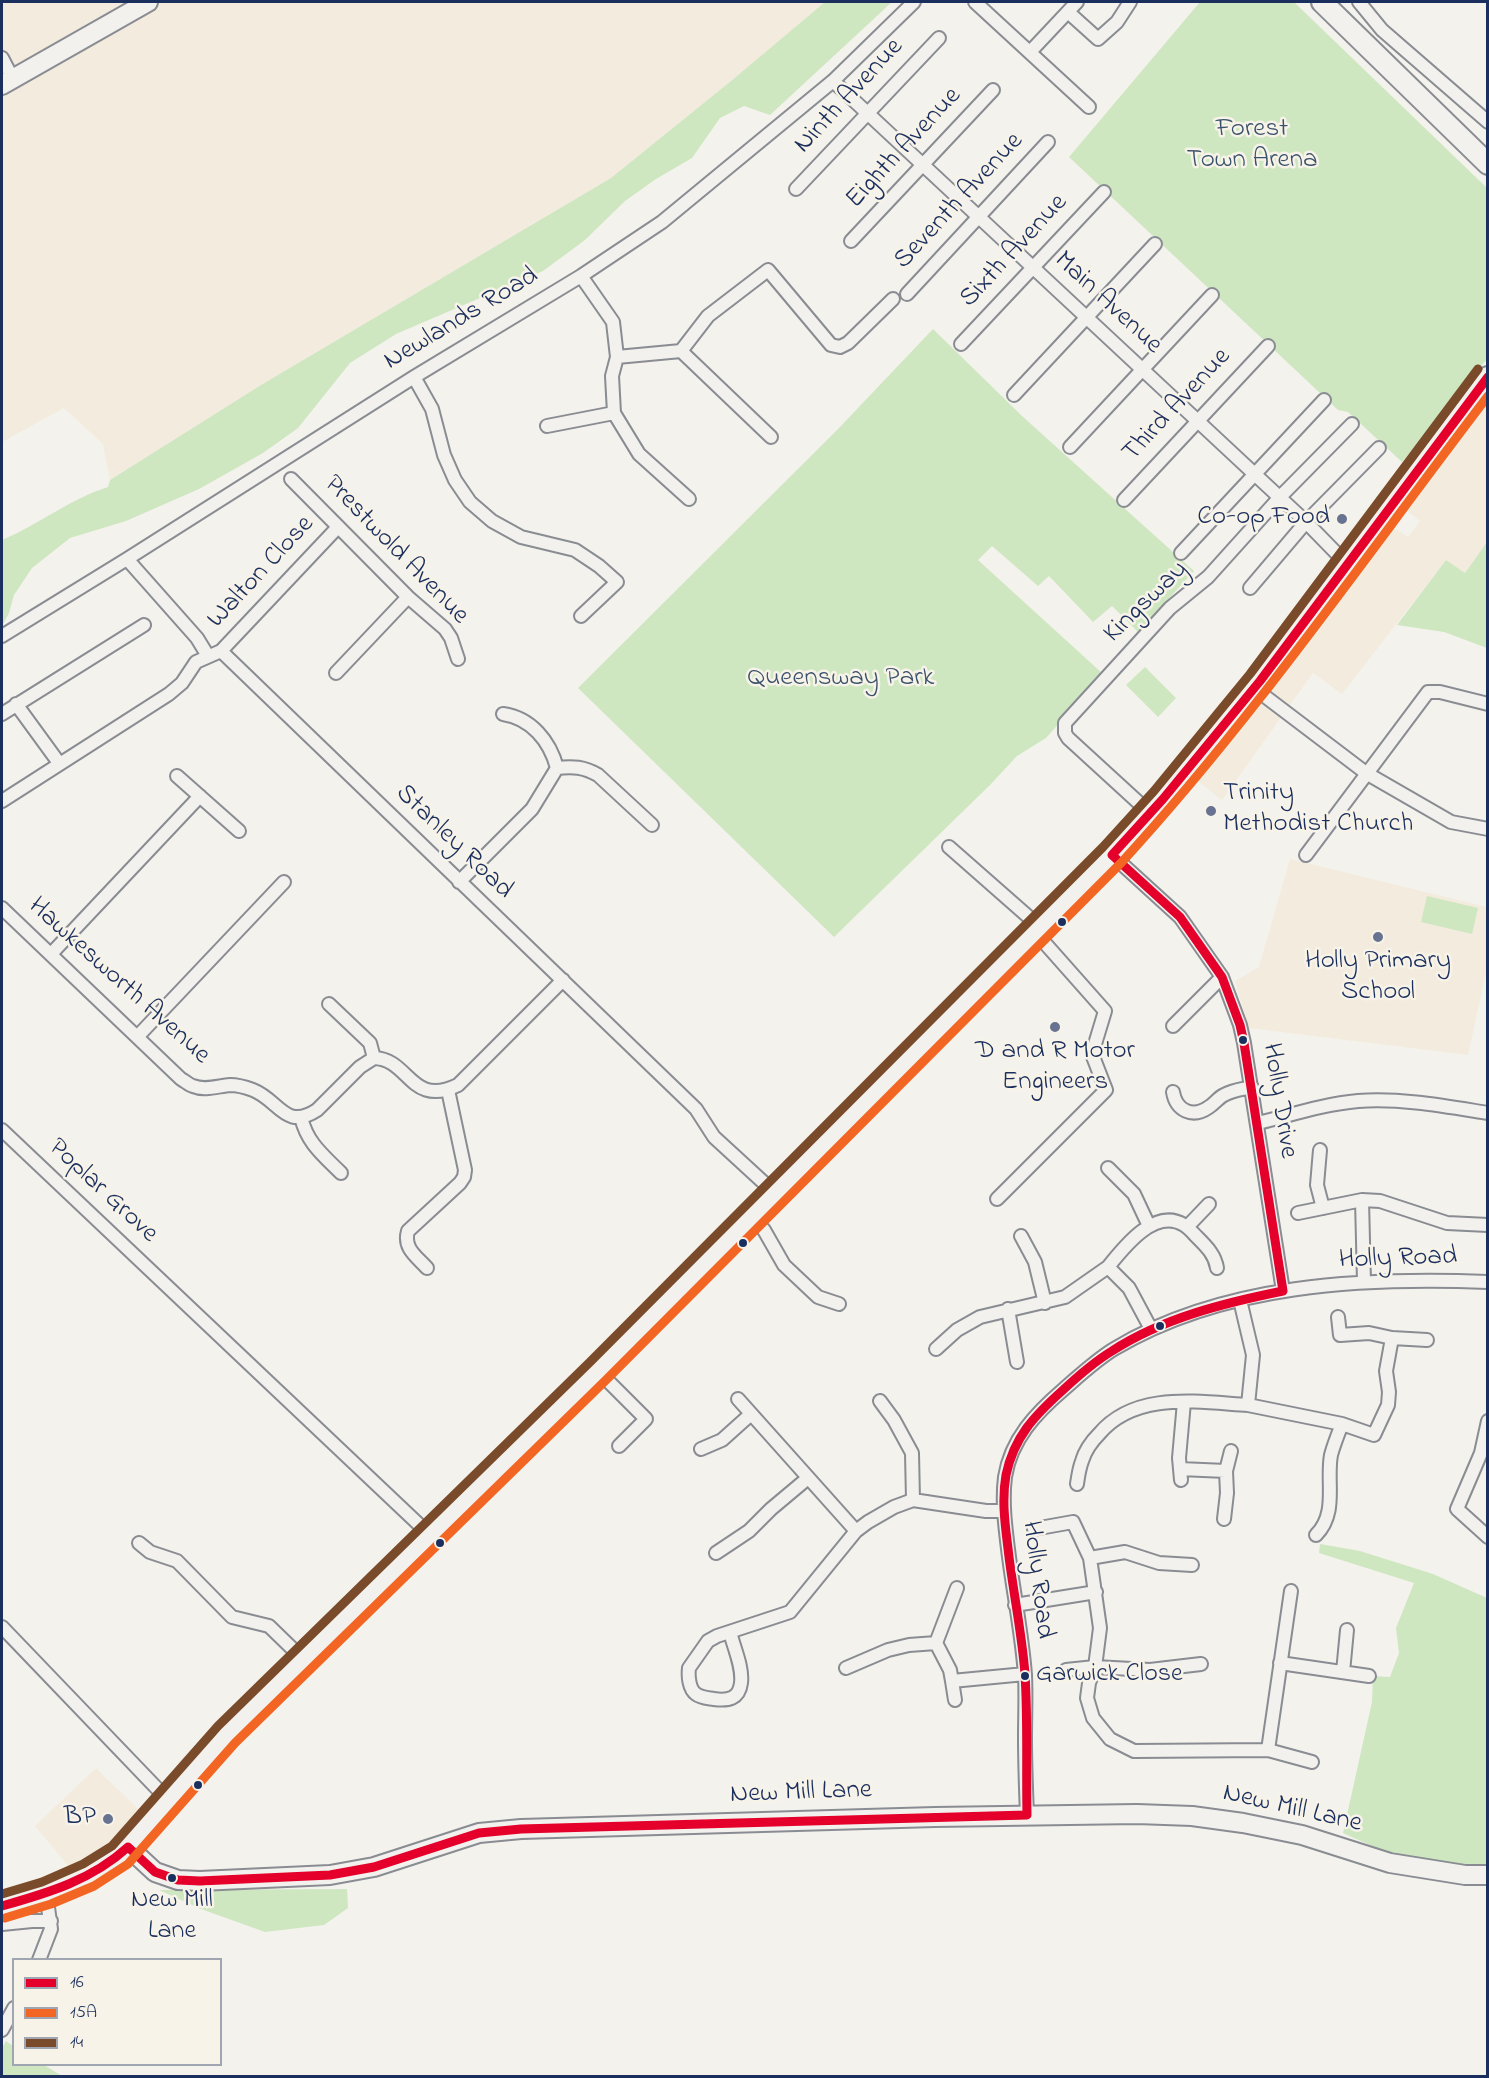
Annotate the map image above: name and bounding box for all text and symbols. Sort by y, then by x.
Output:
street label: Ninth Avenue [788,33,912,161]
street label: Eighth Avenue [840,81,970,217]
park label: Forest Town Arena [1186,115,1318,178]
street label: Seventh Avenue [888,127,1032,277]
street label: Sixth Avenue [954,188,1076,316]
street label: Main Avenue [1046,246,1168,362]
street label: Newlands Road [379,261,545,379]
street label: Third Avenue [1117,342,1239,470]
street label: Prestwold Avenue [316,470,474,632]
place label: Co-op Food [1197,503,1330,535]
street label: Walton Close [202,510,322,636]
marker: Co-op Food [1335,512,1349,526]
street label: Kingsway [1098,555,1196,651]
park label: Queensway Park [748,664,934,696]
street label: Stanley Road [387,779,519,907]
place label: Trinity Methodist Church [1223,779,1413,842]
marker: Trinity Methodist Church [1204,804,1218,818]
street label: Hawkesworth Avenue [20,892,216,1072]
unlabelled marker [1056,916,1068,928]
marker: Holly Primary School [1371,930,1385,944]
place label: Holly Primary School [1305,947,1451,1010]
marker: D and R Motor Engineers [1048,1020,1062,1034]
unlabelled marker [1237,1034,1249,1046]
place label: D and R Motor Engineers [975,1037,1135,1100]
street label: Holly Drive [1253,1041,1303,1161]
street label: Poplar Grove [40,1133,164,1251]
unlabelled marker [737,1237,749,1249]
street label: Holly Road [1338,1242,1458,1278]
unlabelled marker [1154,1320,1166,1332]
street label: Holly Road [1013,1519,1059,1641]
unlabelled marker [434,1537,446,1549]
place label: Garwick Close [1036,1660,1183,1692]
marker: Garwick Close [1019,1670,1031,1682]
street label: New Mill Lane [730,1775,872,1813]
street label: New Mill Lane [1219,1778,1365,1842]
unlabelled marker [192,1779,204,1791]
place label: BP [64,1803,96,1835]
marker: BP [101,1812,115,1826]
marker: New Mill Lane [166,1872,178,1884]
place label: New Mill Lane [131,1886,213,1948]
legend [12,1958,222,2066]
text: 16 [70,1970,84,1996]
text: 15A [70,2000,97,2026]
text: 14 [70,2030,83,2056]

